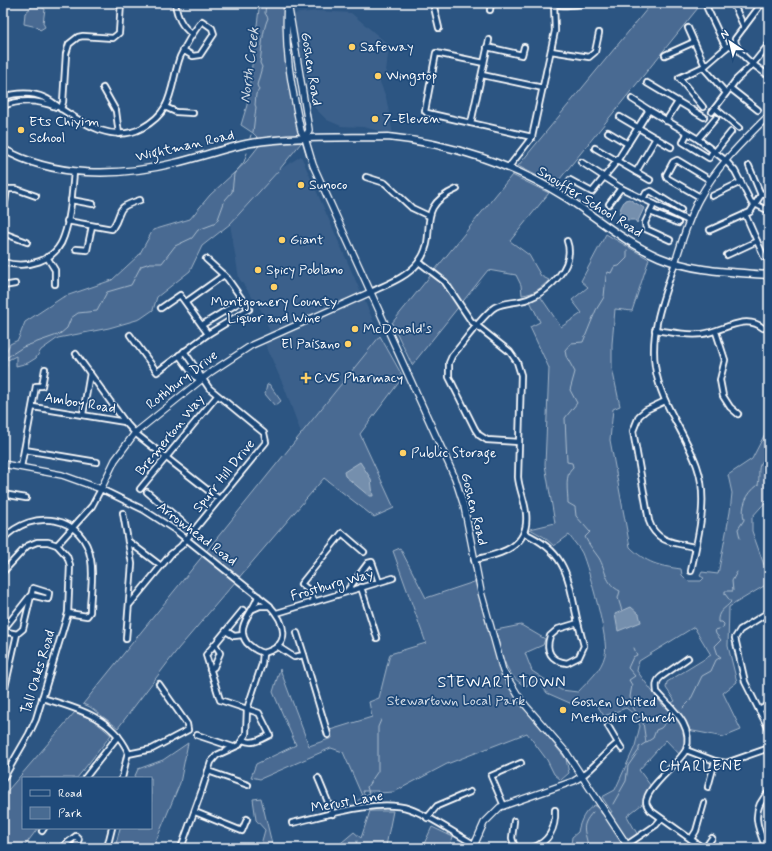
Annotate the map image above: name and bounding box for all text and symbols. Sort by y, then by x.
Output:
north arrow [710,22,750,62]
water label: North Creek [235,25,265,104]
text: N [718,27,732,42]
street label: Goshen Road [296,31,326,107]
place label: Safeway [360,38,414,56]
marker: Safeway [347,42,357,52]
place label: Wingstop [386,67,437,86]
marker: Wingstop [373,71,383,81]
place label: 7-Eleven [383,110,441,128]
place label: Ets Chiyim School [29,113,99,147]
marker: 7-Eleven [370,114,380,124]
marker: Ets Chiyim School [16,125,26,135]
street label: Wightman Road [134,126,237,168]
street label: Snouffer School Road [534,162,646,242]
place label: Sunoco [309,176,347,194]
marker: Sunoco [296,180,306,190]
place label: Giant [290,231,324,249]
marker: Giant [277,235,287,245]
place label: Spicy Poblano [266,261,343,279]
marker: Spicy Poblano [253,265,263,275]
marker: Montgomery County Liquor and Wine [269,282,279,292]
place label: Montgomery County Liquor and Wine [211,293,337,327]
place label: McDonald's [363,320,432,338]
marker: McDonald's [350,324,360,334]
place label: El Paisano [281,335,340,353]
marker: El Paisano [343,339,353,349]
street label: Rothbury Drive [142,346,222,414]
place label: CVS Pharmacy [314,369,403,387]
marker: CVS Pharmacy [301,373,311,383]
street label: Amboy Road [43,388,117,418]
street label: Bremerton Way [132,391,208,479]
street label: Spurr Hill Drive [189,436,259,516]
place label: Public Storage [411,444,497,464]
marker: Public Storage [398,448,408,458]
street label: Goshen Road [456,471,492,547]
street label: Arrowhead Road [153,498,241,570]
street label: Frostburg Way [288,565,376,606]
street label: Tall Oaks Road [17,628,59,716]
district label: STEWART TOWN [437,672,567,693]
park label: Stewartown Local Park [387,692,525,710]
place label: Goshen United Methodist Church [571,693,676,727]
marker: Goshen United Methodist Church [558,705,568,715]
district label: CHARLENE [659,757,743,777]
legend [22,777,152,829]
text: Road [58,786,82,802]
street label: Merust Lane [309,787,385,817]
text: Park [58,806,82,822]

